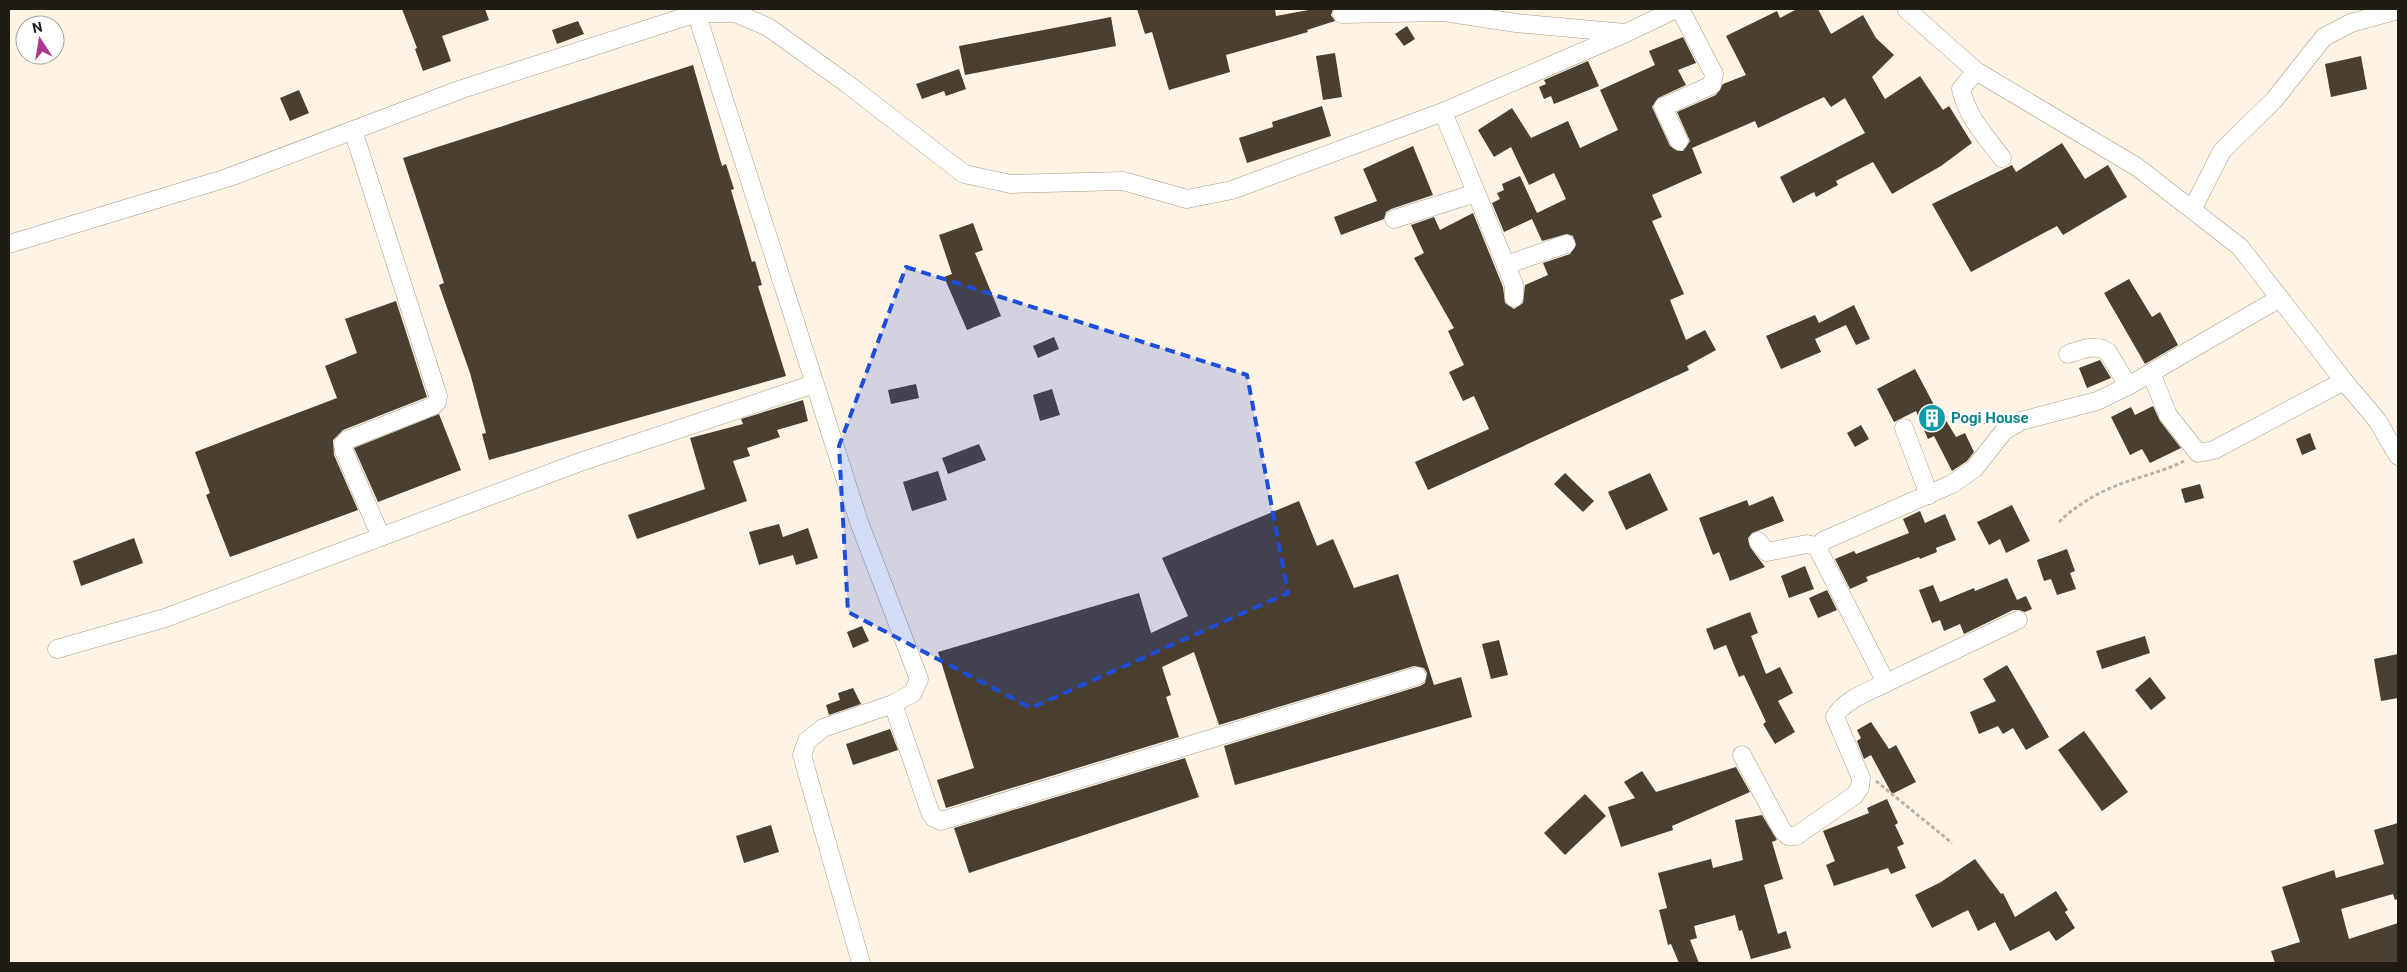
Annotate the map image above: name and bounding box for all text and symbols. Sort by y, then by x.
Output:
north arrow [15,15,65,65]
text: N [31,18,44,36]
building icon: Pogi House [1917,403,1947,433]
place label: Pogi House [1951,409,2029,427]

